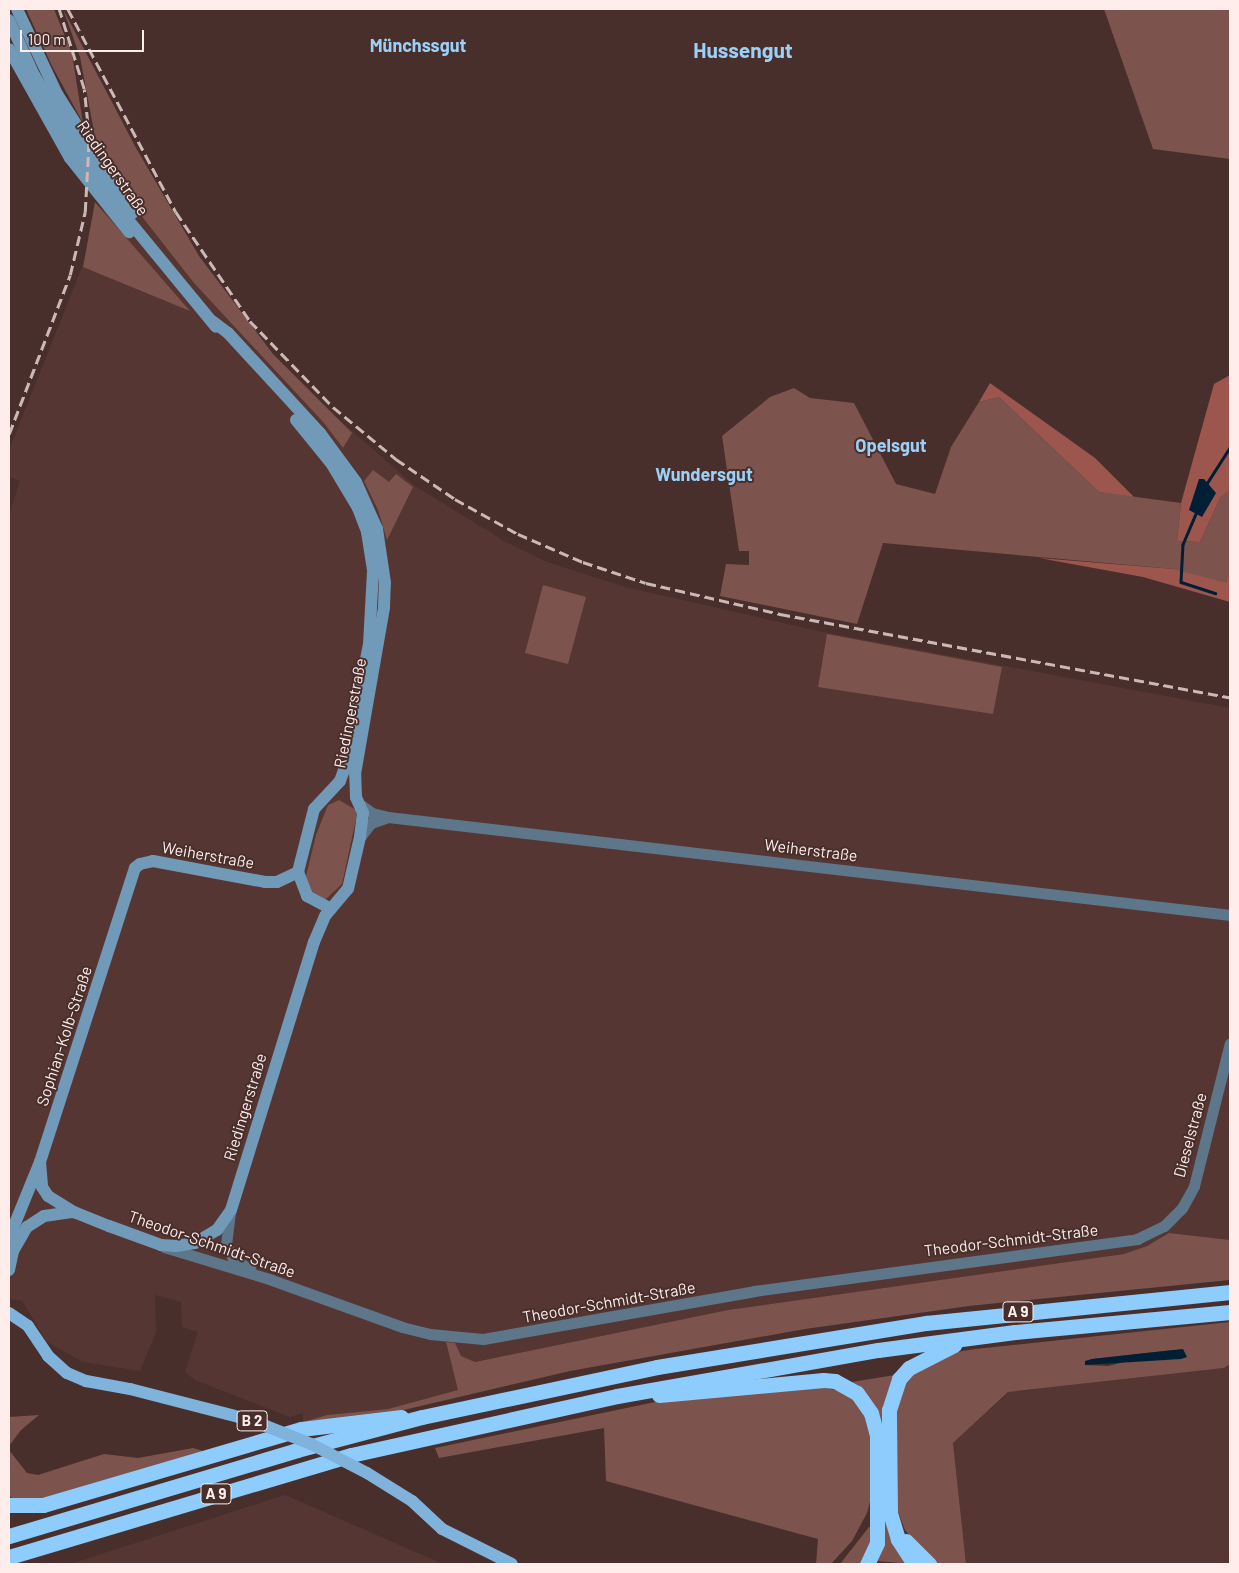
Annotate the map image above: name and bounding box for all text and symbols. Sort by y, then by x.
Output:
scale bar [22,20,146,52]
text: 100 m [28,30,66,48]
district label: Münchssgut [370,34,466,56]
district label: Hussengut [693,37,793,63]
street label: Riedingerstraße [73,117,153,219]
district label: Opelsgut [855,434,927,456]
district label: Wundersgut [655,463,753,485]
street label: Riedingerstraße [330,656,370,770]
street label: Weiherstraße [763,835,859,865]
street label: Weiherstraße [160,837,256,873]
street label: Sophian-Kolb-Straße [32,964,96,1108]
street label: Riedingerstraße [220,1051,270,1163]
street label: Dieselstraße [1169,1090,1211,1180]
street label: Theodor-Schmidt-Straße [126,1206,298,1282]
street label: Theodor-Schmidt-Straße [923,1220,1099,1260]
street label: Theodor-Schmidt-Straße [521,1277,697,1327]
road number: A 9 [1002,1300,1034,1324]
road number: B 2 [236,1408,268,1434]
road number: A 9 [200,1482,232,1506]

